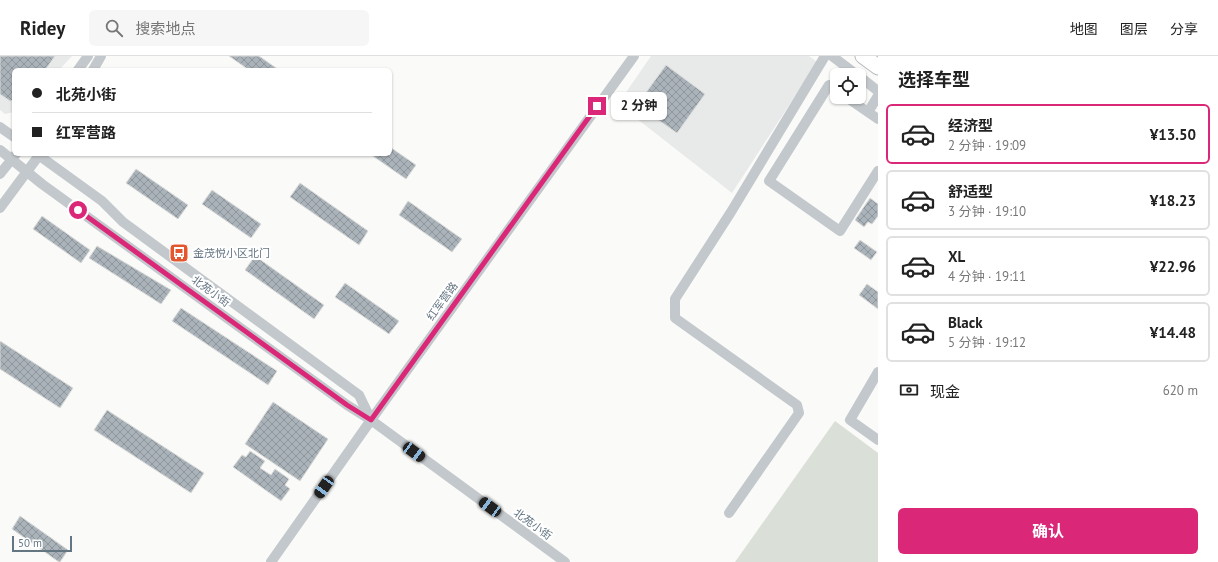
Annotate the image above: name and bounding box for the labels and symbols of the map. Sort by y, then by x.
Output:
callout: 2 分钟 [611,92,667,120]
route end [588,97,606,115]
route start [69,201,87,219]
bus stop icon: 金茂悦小区北门 [168,242,190,264]
place label: 金茂悦小区北门 [193,246,270,260]
street label: 北苑小街 [189,272,233,310]
street label: 红军营路 [423,279,461,323]
car [401,440,427,464]
car [312,474,336,500]
car [477,495,503,519]
street label: 北苑小街 [511,505,555,543]
scale bar [12,534,72,553]

